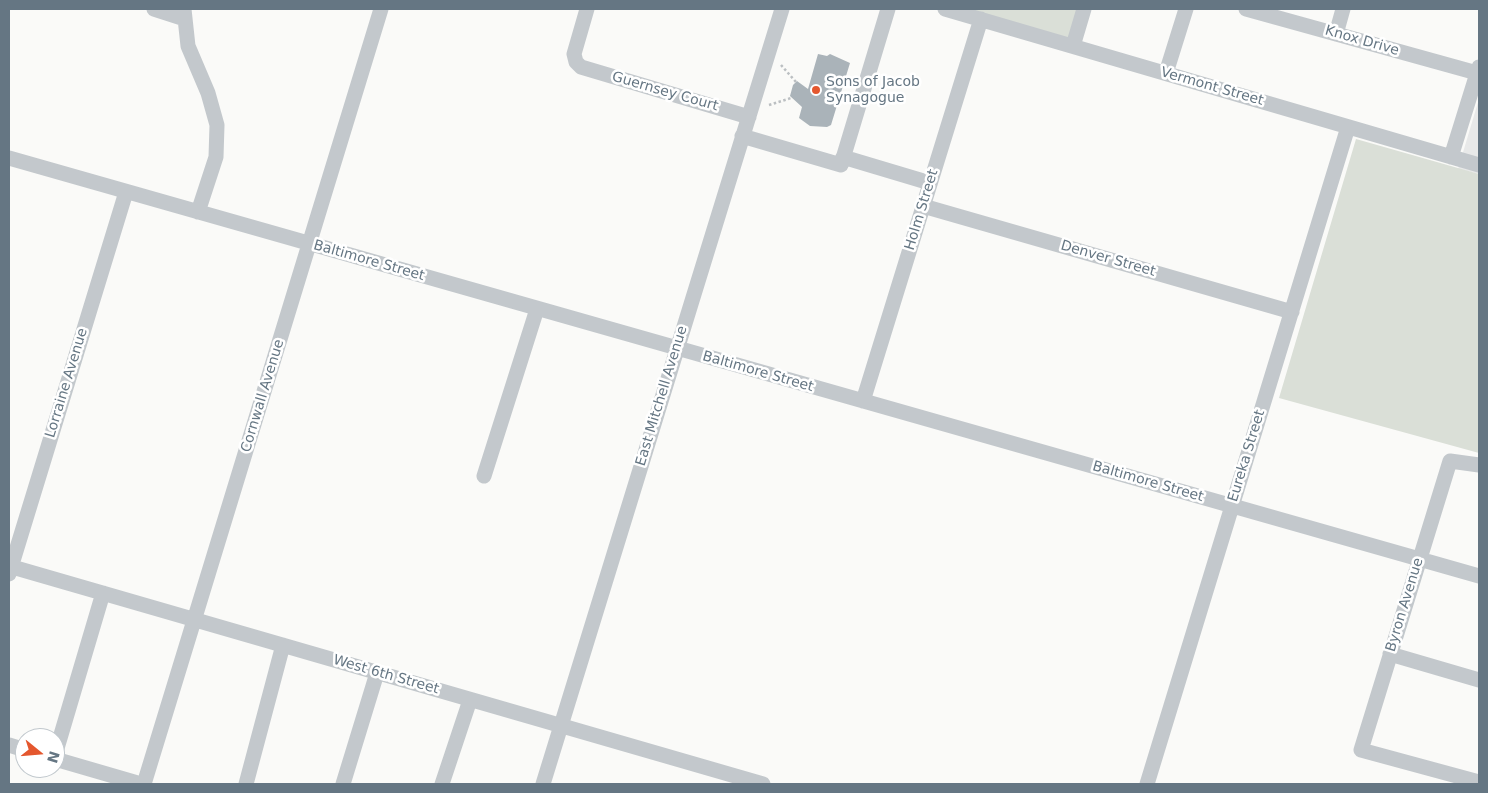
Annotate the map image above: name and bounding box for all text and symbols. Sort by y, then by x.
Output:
street label: Knox Drive [1323,22,1401,60]
street label: Vermont Street [1159,64,1265,110]
street label: Guernsey Court [610,69,720,115]
place label: Sons of Jacob Synagogue [826,74,920,106]
marker: Sons of Jacob Synagogue [810,84,822,96]
street label: Holm Street [902,168,942,252]
street label: Baltimore Street [312,237,426,285]
street label: Denver Street [1059,237,1157,281]
street label: East Mitchell Avenue [633,324,691,468]
street label: Lorraine Avenue [42,326,92,440]
street label: Cornwall Avenue [238,338,288,454]
street label: Baltimore Street [701,348,815,396]
street label: Eureka Street [1225,408,1269,504]
street label: Baltimore Street [1091,458,1205,506]
street label: Byron Avenue [1383,556,1427,654]
street label: West 6th Street [331,652,441,698]
north arrow [15,728,65,778]
text: N [44,749,63,765]

